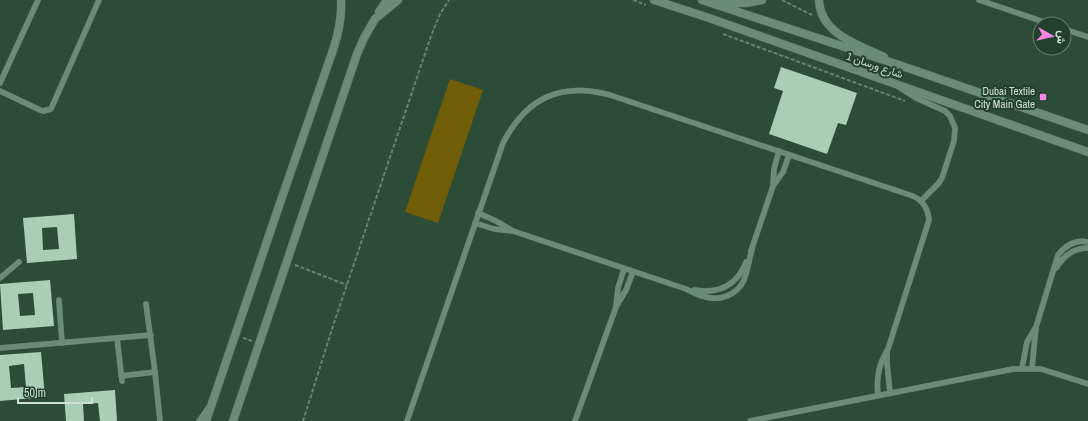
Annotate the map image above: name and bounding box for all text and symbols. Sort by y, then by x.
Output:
north arrow [1032,16,1072,56]
text: ش [1054,30,1070,45]
street label: شارع ورسان 1 [845,49,905,82]
place label: Dubai Textile City Main Gate [974,84,1035,111]
marker: Dubai Textile City Main Gate [1038,92,1048,102]
scale bar [18,379,92,405]
text: 50 m [24,385,46,401]

